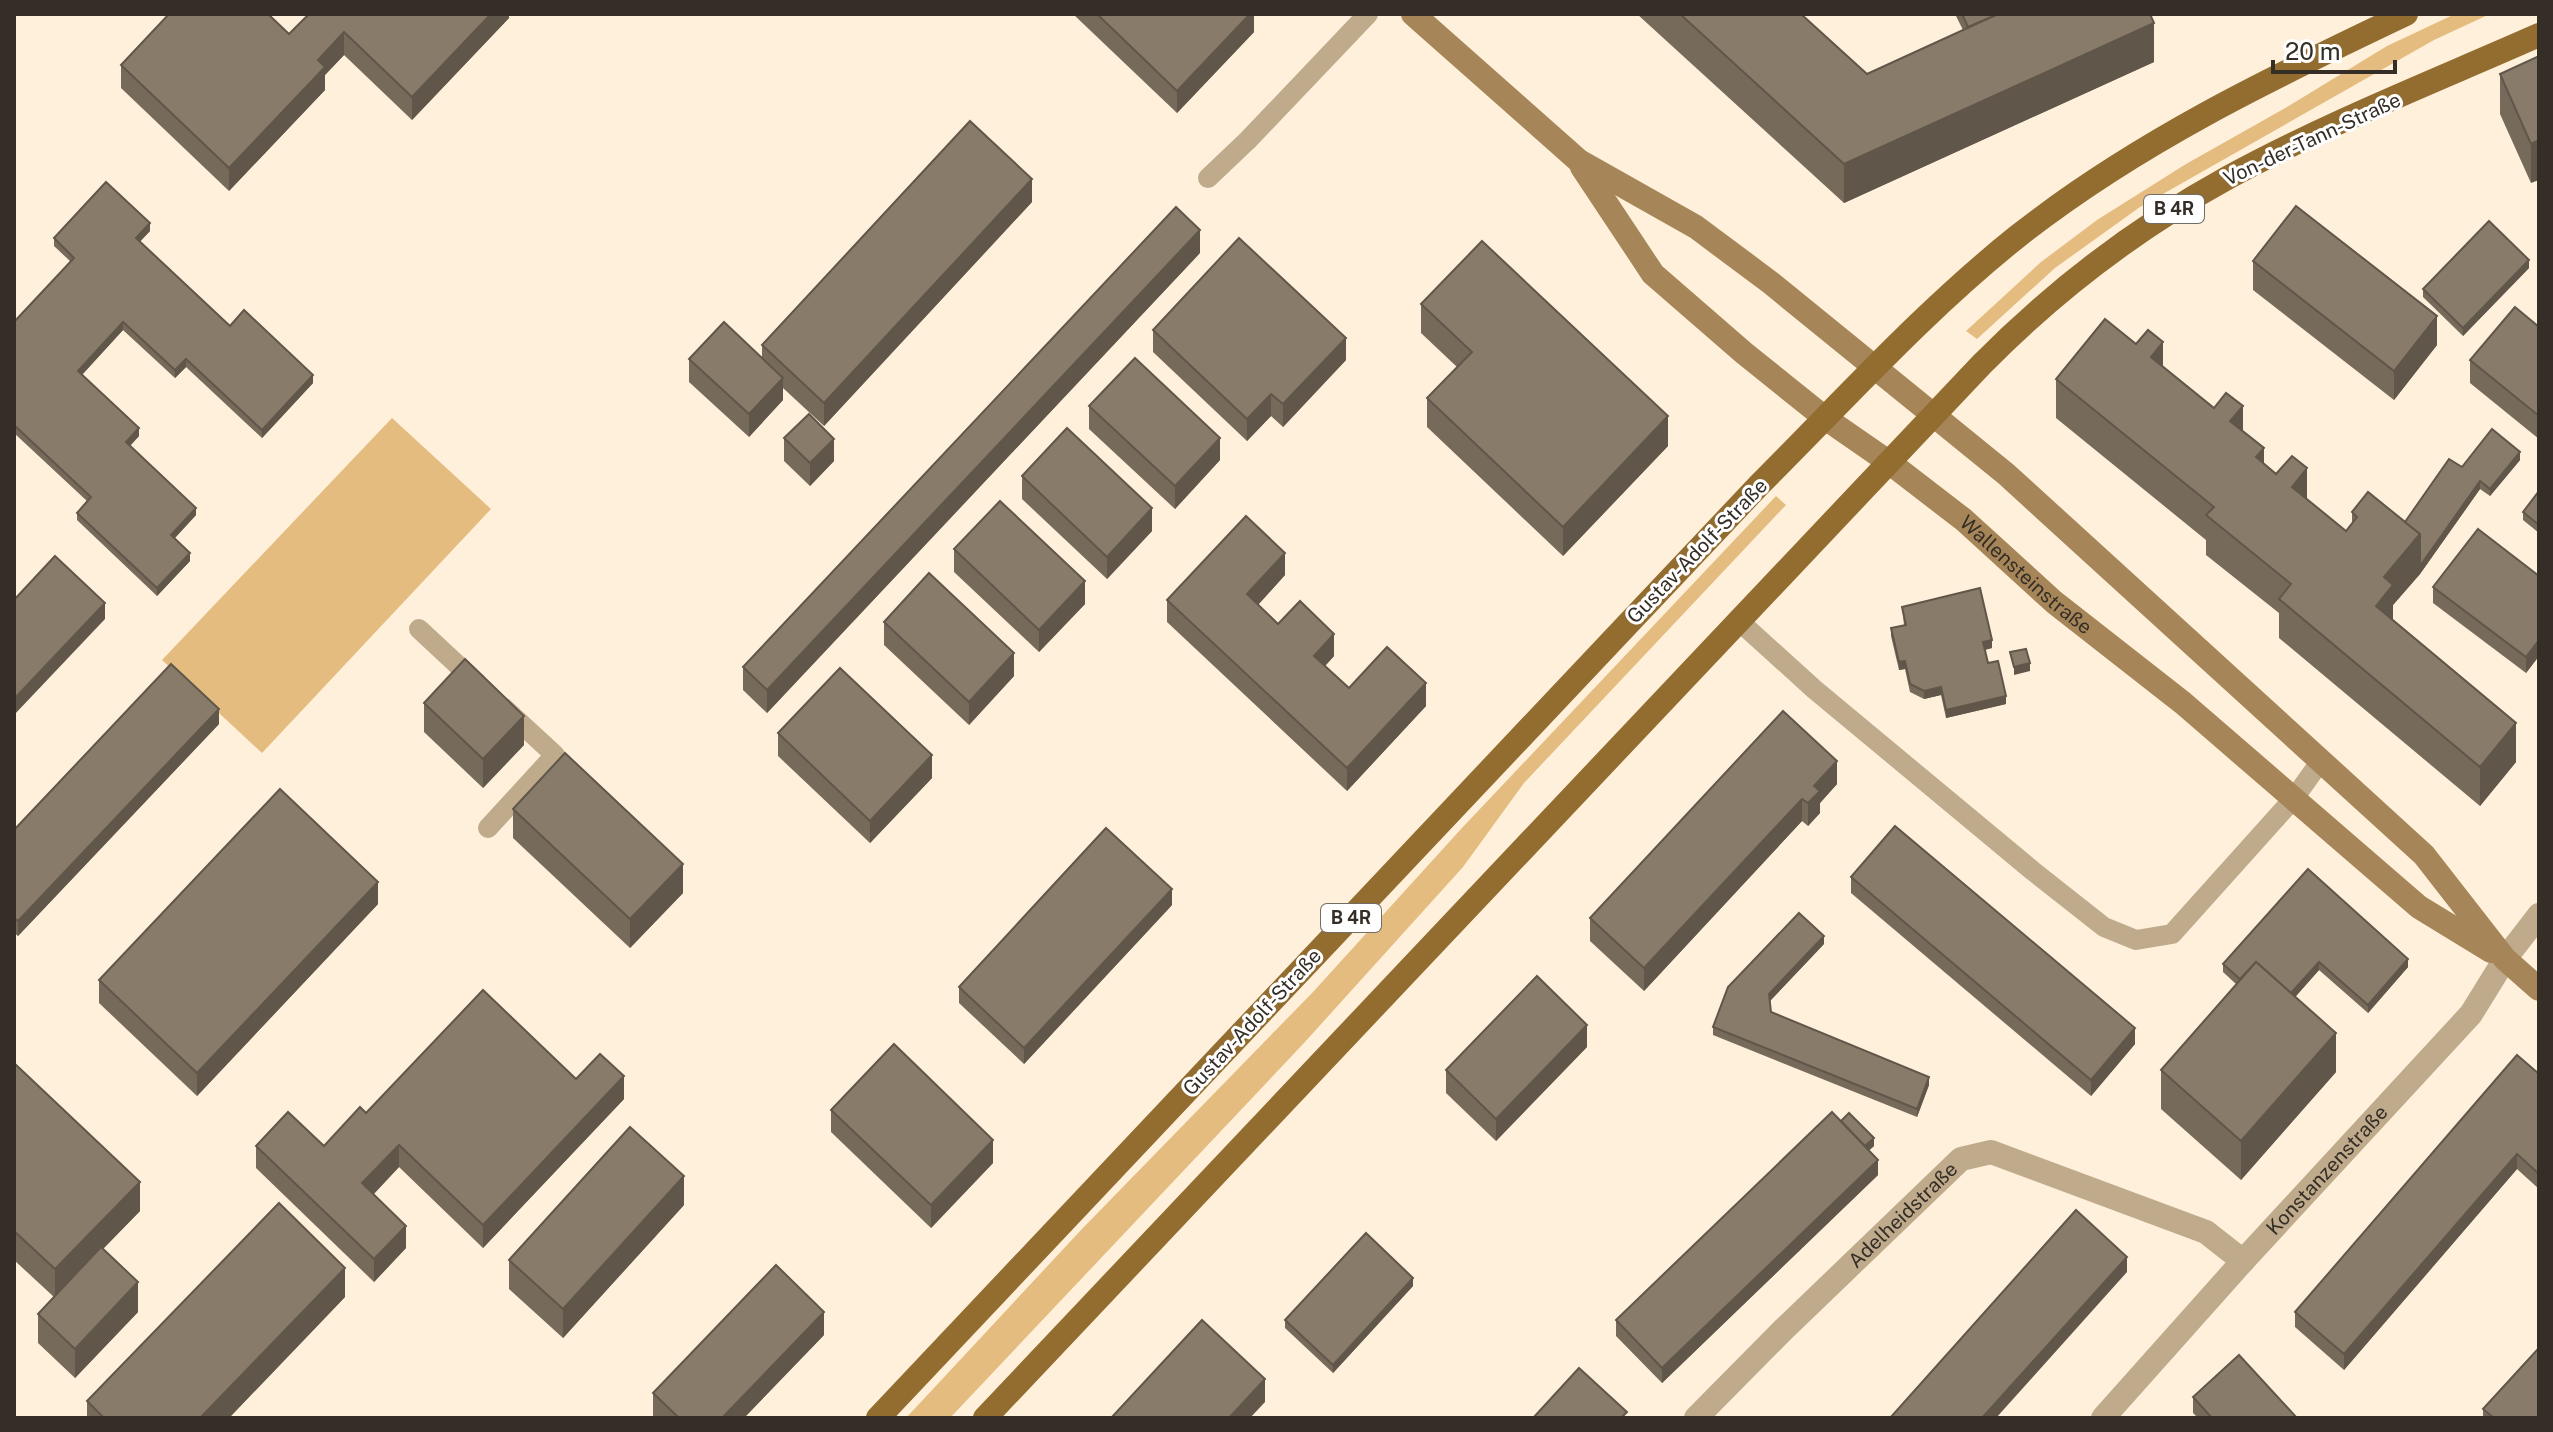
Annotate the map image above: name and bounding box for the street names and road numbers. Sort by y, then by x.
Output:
street label: Von-der-Tann-Straße [2220,87,2404,191]
road number: B 4R [2144,195,2204,223]
street label: Gustav-Adolf-Straße [1622,474,1772,628]
street label: Wallensteinstraße [1955,510,2097,639]
road number: B 4R [1321,904,1381,932]
street label: Gustav-Adolf-Straße [1178,944,1326,1100]
street label: Konstanzenstraße [2261,1100,2393,1240]
street label: Adelheidstraße [1843,1157,1963,1273]

